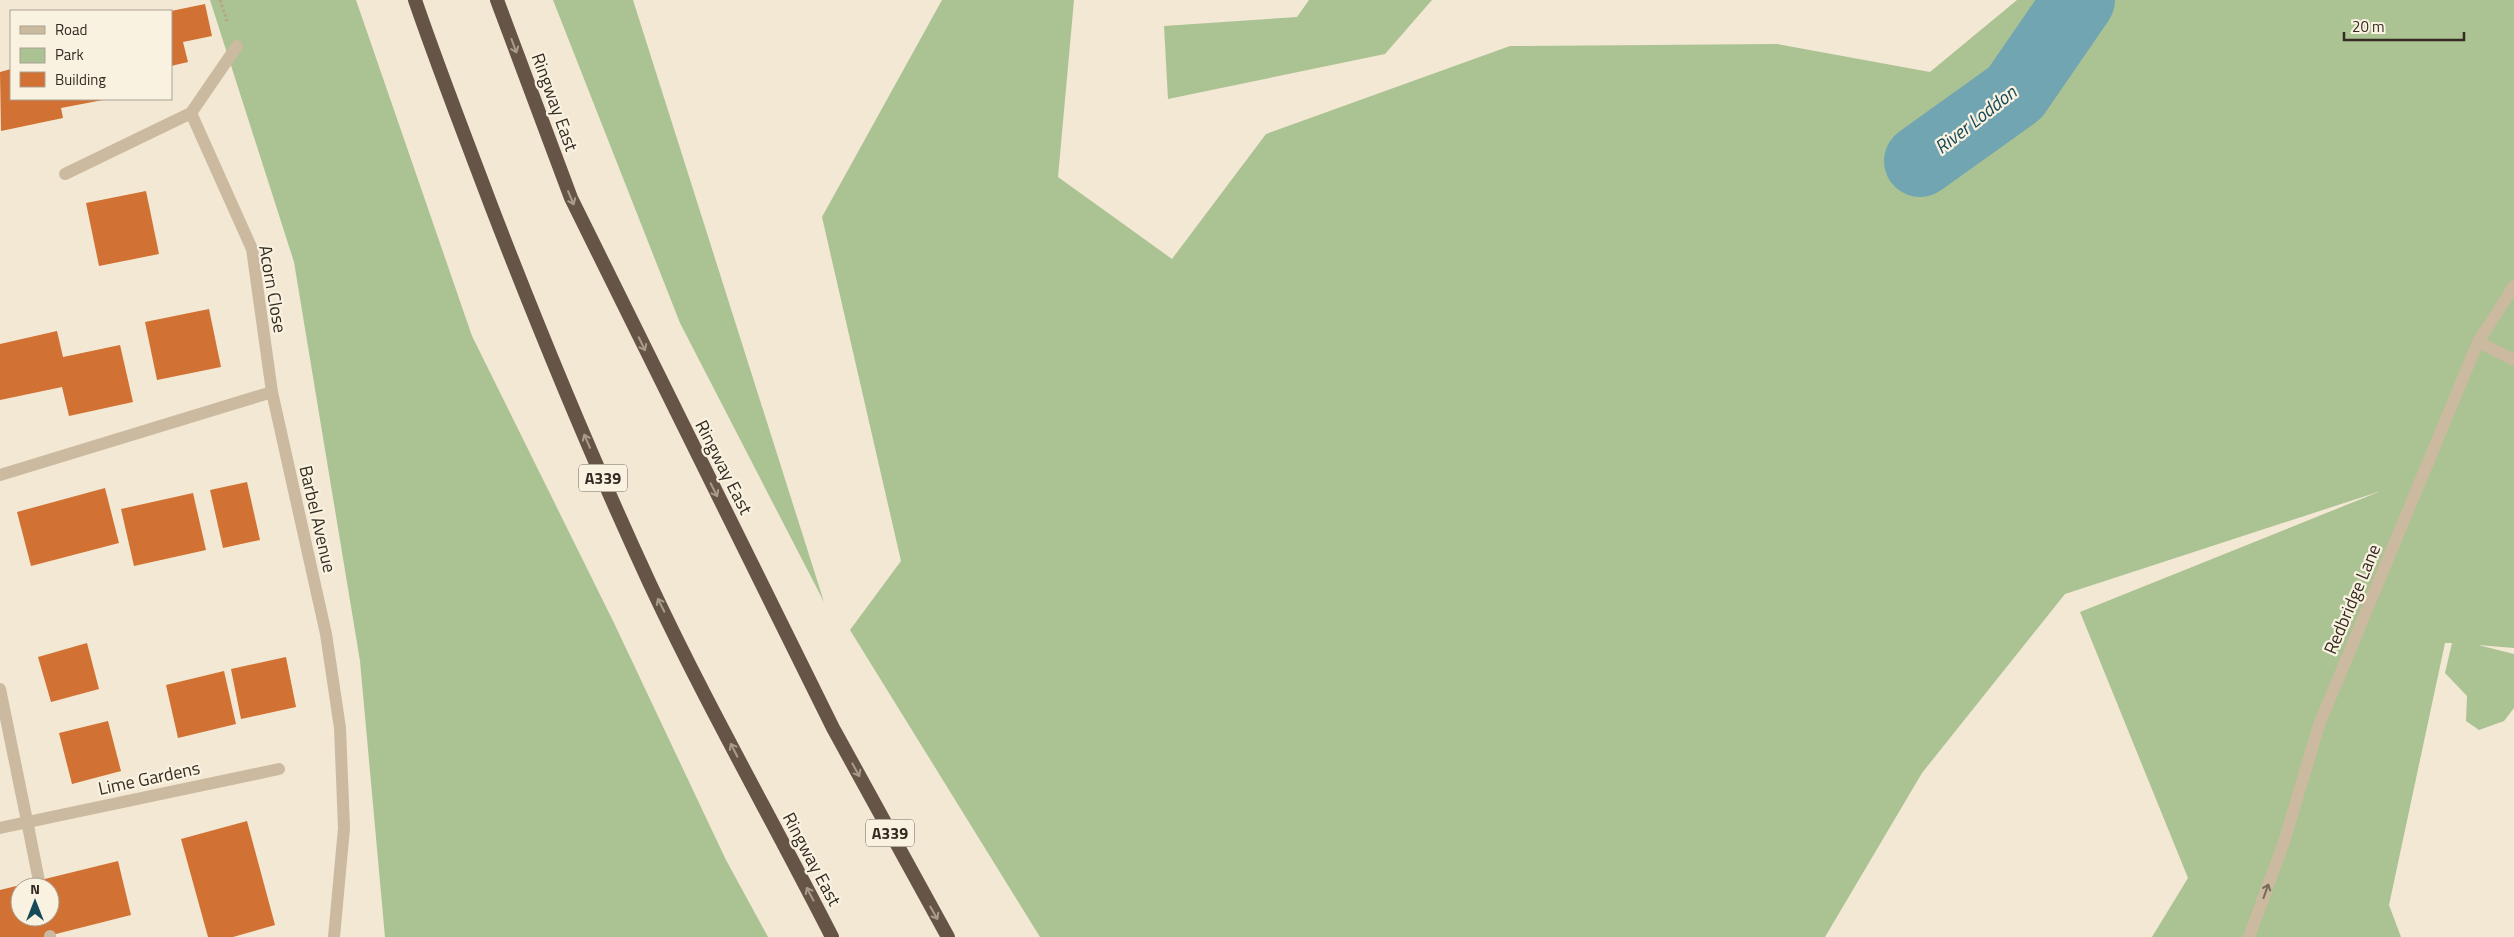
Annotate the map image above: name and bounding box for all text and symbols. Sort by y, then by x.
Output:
legend [10,10,172,100]
scale bar [2344,10,2464,42]
text: 20 m [2352,15,2385,38]
text: Road [55,18,87,41]
one-way arrow [510,37,519,53]
text: Park [55,43,84,66]
street label: Ringway East [525,49,585,156]
text: Building [55,68,106,91]
water label: River Loddon [1928,77,2023,160]
one-way arrow [567,190,577,205]
street label: Acorn Close [252,243,294,335]
one-way arrow [638,336,647,351]
street label: Ringway East [689,415,760,520]
one-way arrow [581,434,591,449]
street label: Barbel Avenue [293,463,343,575]
road number: A339 [579,464,627,492]
one-way arrow [710,482,719,497]
street label: Redbridge Lane [2317,540,2387,658]
one-way arrow [656,598,665,613]
one-way arrow [729,743,738,758]
street label: Lime Gardens [96,754,202,802]
one-way arrow [851,763,861,778]
street label: Ringway East [776,807,848,911]
road number: A339 [866,820,914,846]
north arrow [10,877,60,927]
text: N [30,878,40,899]
one-way arrow [2262,884,2271,899]
one-way arrow [804,887,814,902]
one-way arrow [930,905,939,920]

